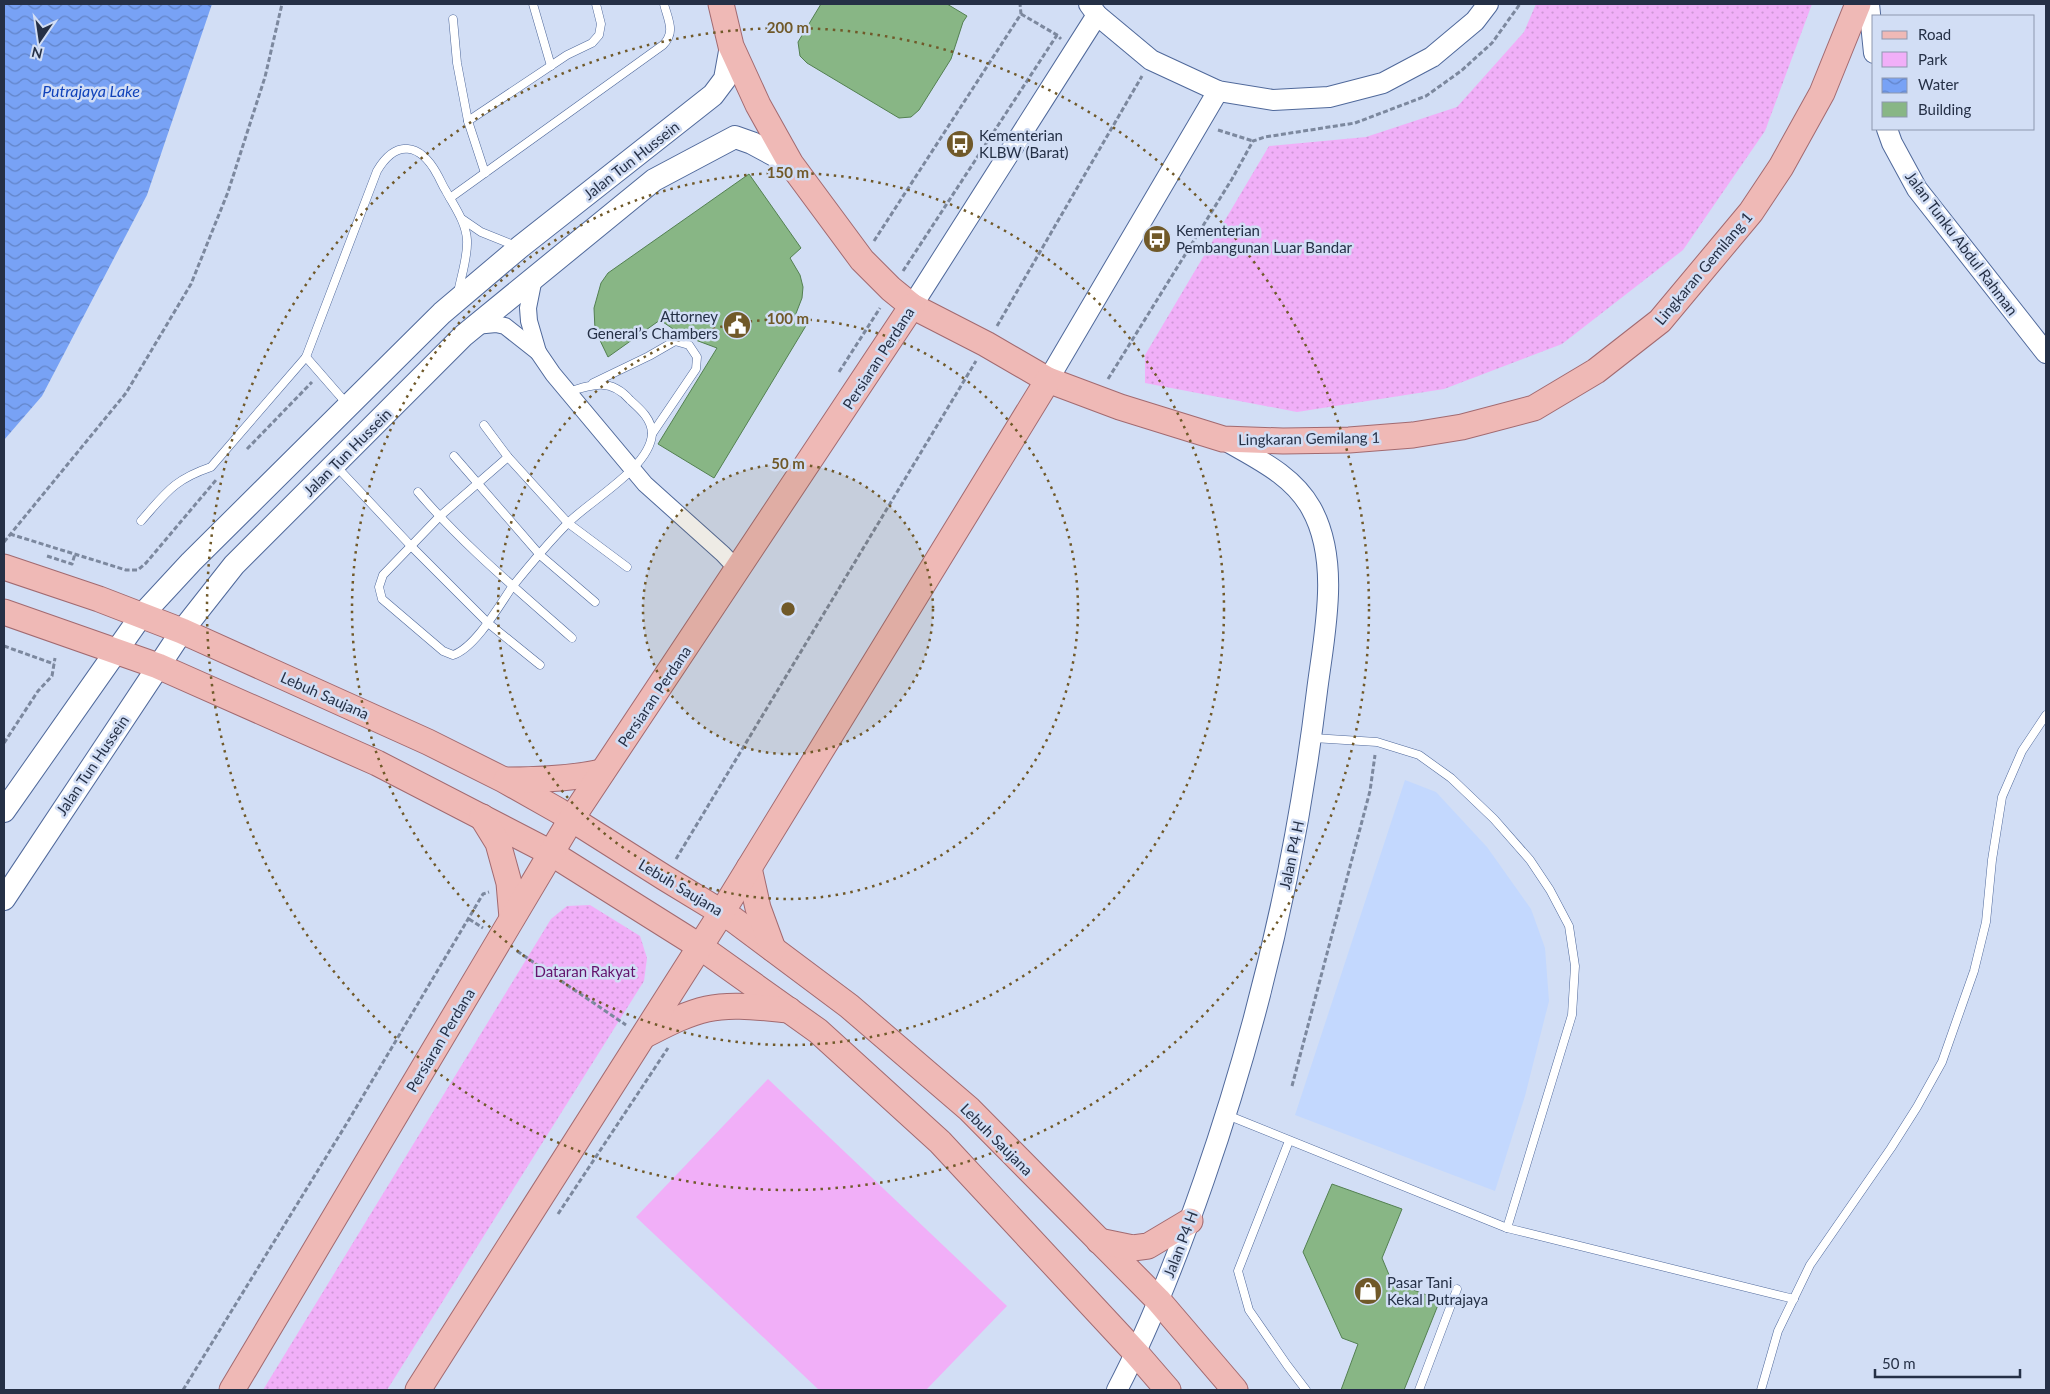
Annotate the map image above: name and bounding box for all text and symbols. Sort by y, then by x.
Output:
north arrow [15,15,65,65]
legend [1872,15,2035,130]
text: 200 m [767,18,809,36]
text: Road [1918,25,1951,43]
text: N [30,44,44,63]
text: Park [1918,50,1948,68]
text: Water [1918,75,1959,93]
water label: Putrajaya Lake [42,81,140,100]
text: Building [1918,100,1971,118]
street label: Jalan Tun Hussein [579,117,683,203]
place label: Kementerian KLBW (Barat) [979,126,1069,161]
bus stop icon: Kementerian KLBW (Barat) [945,129,975,159]
text: 150 m [767,163,809,181]
street label: Jalan Tunku Abdul Rahman [1902,167,2022,319]
street label: Lingkaran Gemilang 1 [1650,208,1756,328]
place label: Kementerian Pembangunan Luar Bandar [1176,221,1353,256]
bus stop icon: Kementerian Pembangunan Luar Bandar [1142,224,1172,254]
street label: Persiaran Perdana [838,304,918,412]
place label: Attorney General’s Chambers [587,307,718,342]
text: 100 m [767,309,809,327]
public building icon: Attorney General’s Chambers [722,310,752,340]
street label: Jalan Tun Hussein [299,404,395,500]
street label: Lingkaran Gemilang 1 [1238,428,1380,448]
text: 50 m [771,454,805,472]
centre of rings [779,600,797,618]
street label: Persiaran Perdana [614,642,694,750]
street label: Lebuh Saujana [278,668,372,722]
street label: Jalan Tun Hussein [52,712,132,818]
street label: Jalan P4 H [1275,819,1307,891]
street label: Lebuh Saujana [636,855,726,919]
park label: Dataran Rakyat [534,962,636,980]
street label: Persiaran Perdana [402,985,478,1095]
street label: Lebuh Saujana [957,1099,1037,1179]
street label: Jalan P4 H [1159,1208,1201,1280]
place label: Pasar Tani Kekal Putrajaya [1387,1273,1488,1308]
shop icon: Pasar Tani Kekal Putrajaya [1353,1276,1383,1306]
scale bar [1875,1346,2020,1378]
text: 50 m [1882,1354,1916,1372]

